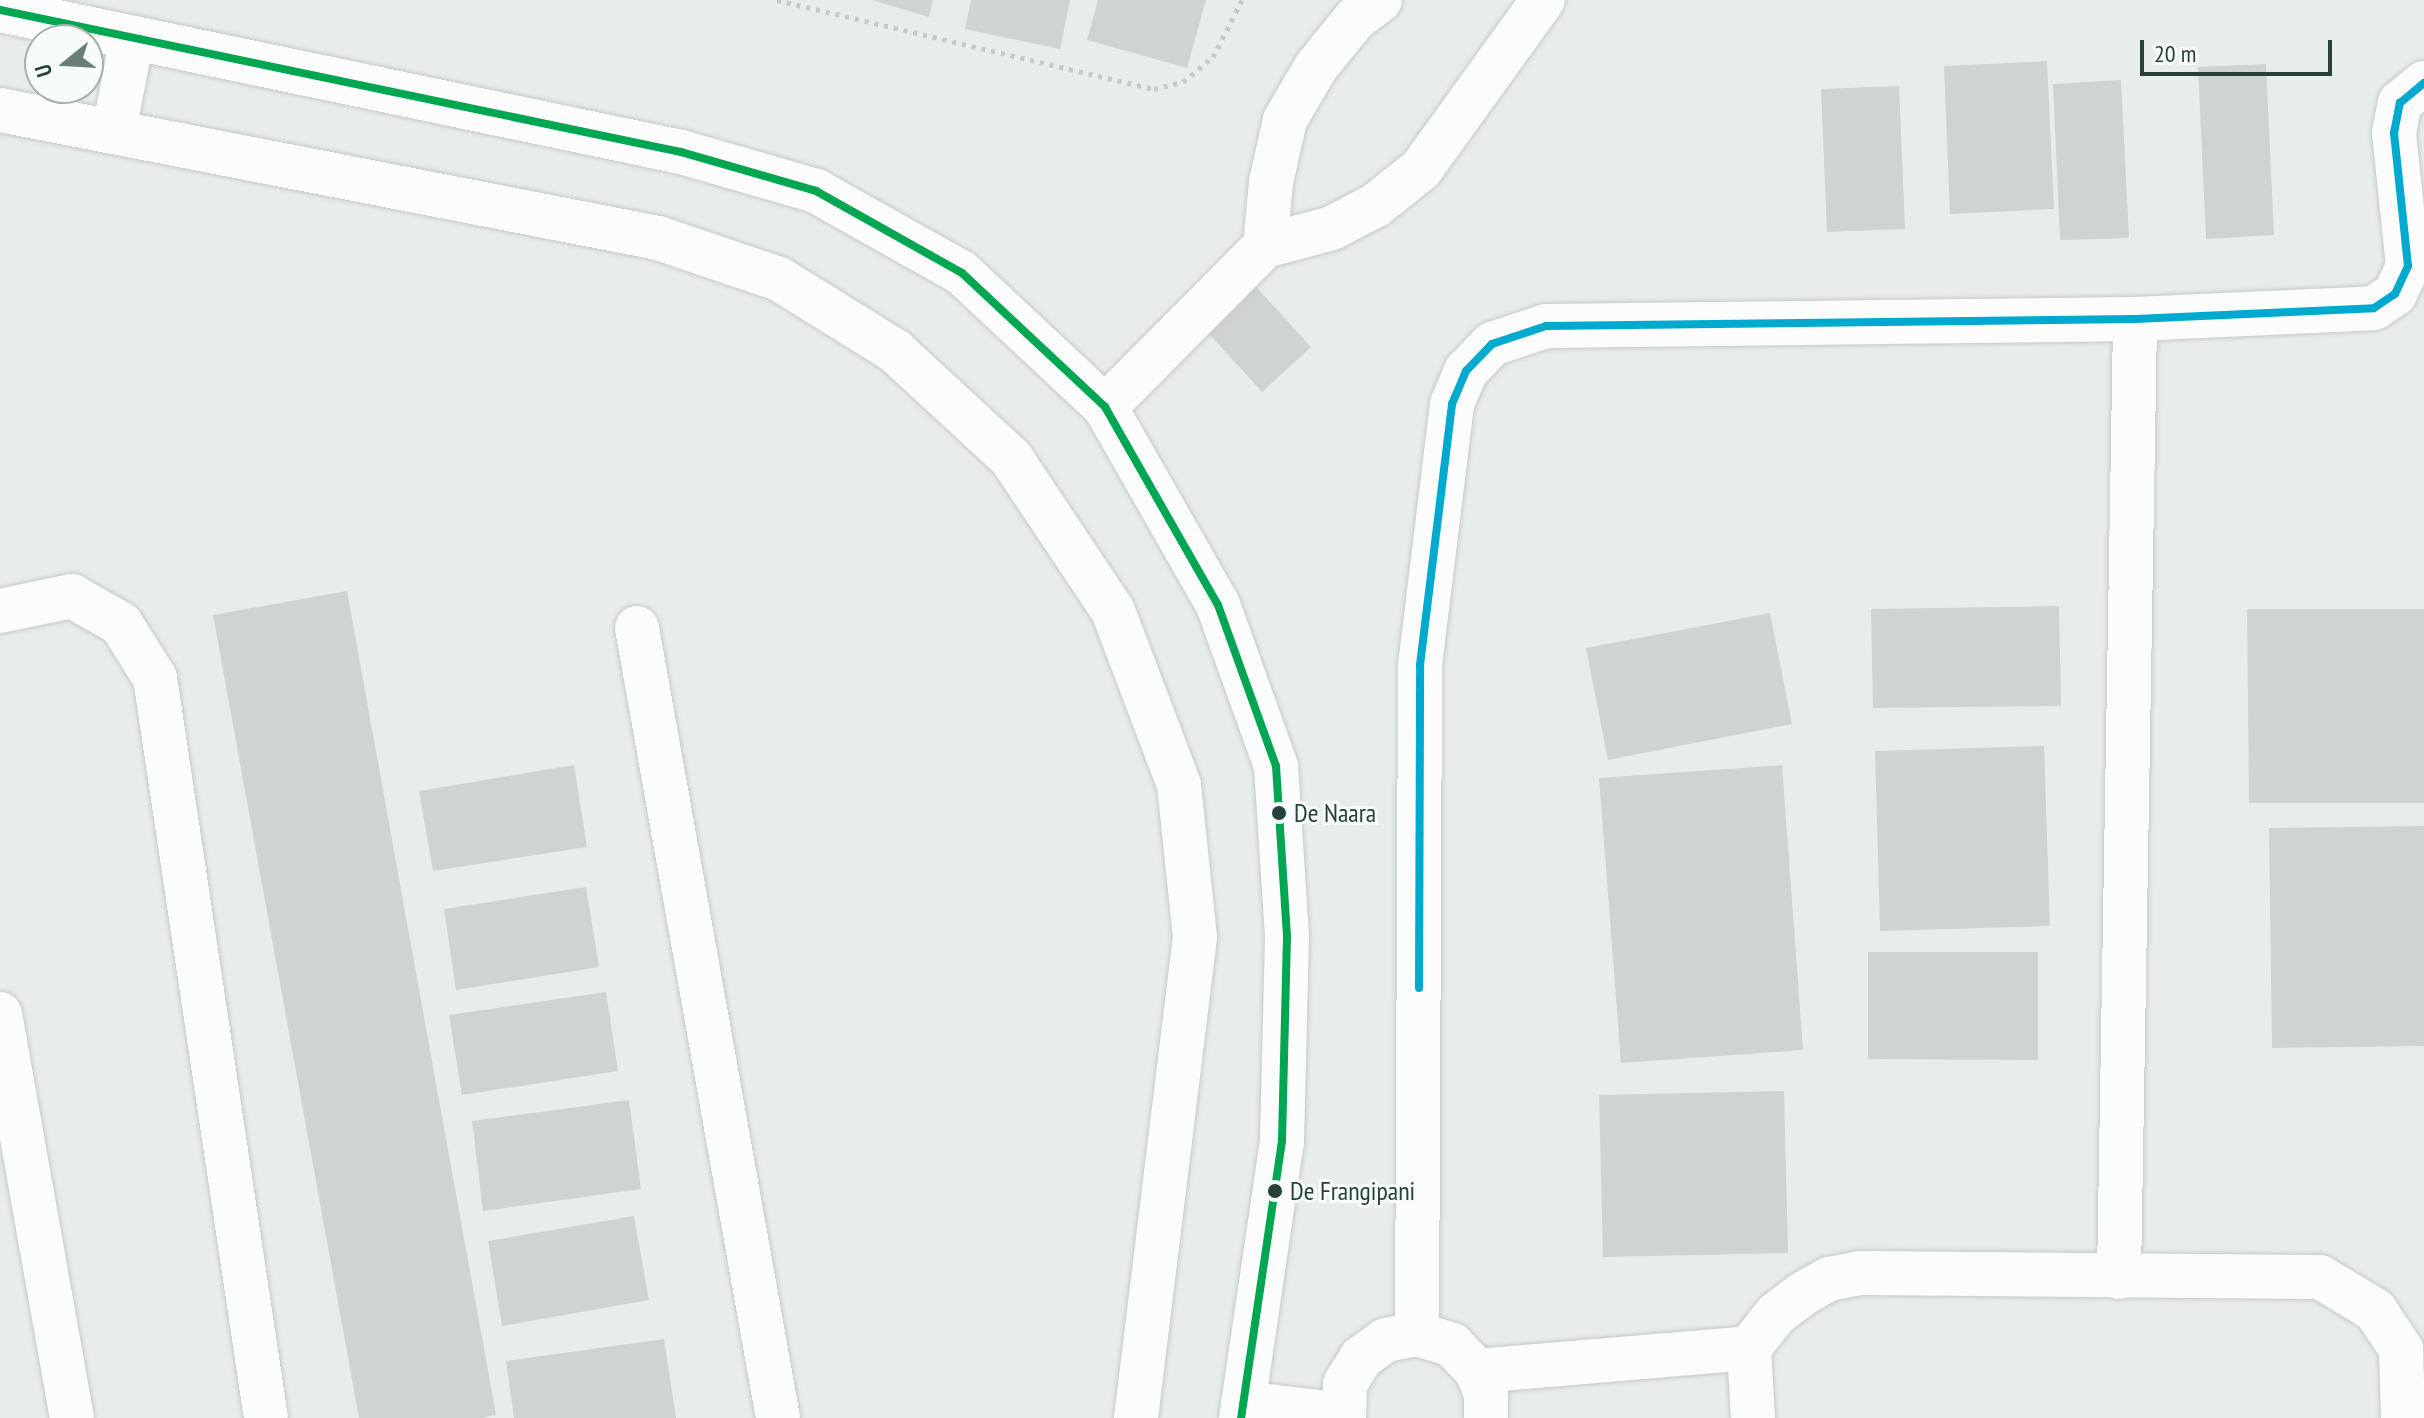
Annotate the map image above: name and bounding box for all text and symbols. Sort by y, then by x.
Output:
north arrow [24,24,104,104]
scale bar [2144,24,2336,74]
text: 20 m [2154,38,2196,69]
text: U [28,61,58,81]
place label: De Naara [1294,797,1376,829]
marker: De Naara [1271,805,1287,821]
place label: De Frangipani [1290,1175,1415,1207]
marker: De Frangipani [1267,1183,1283,1199]

